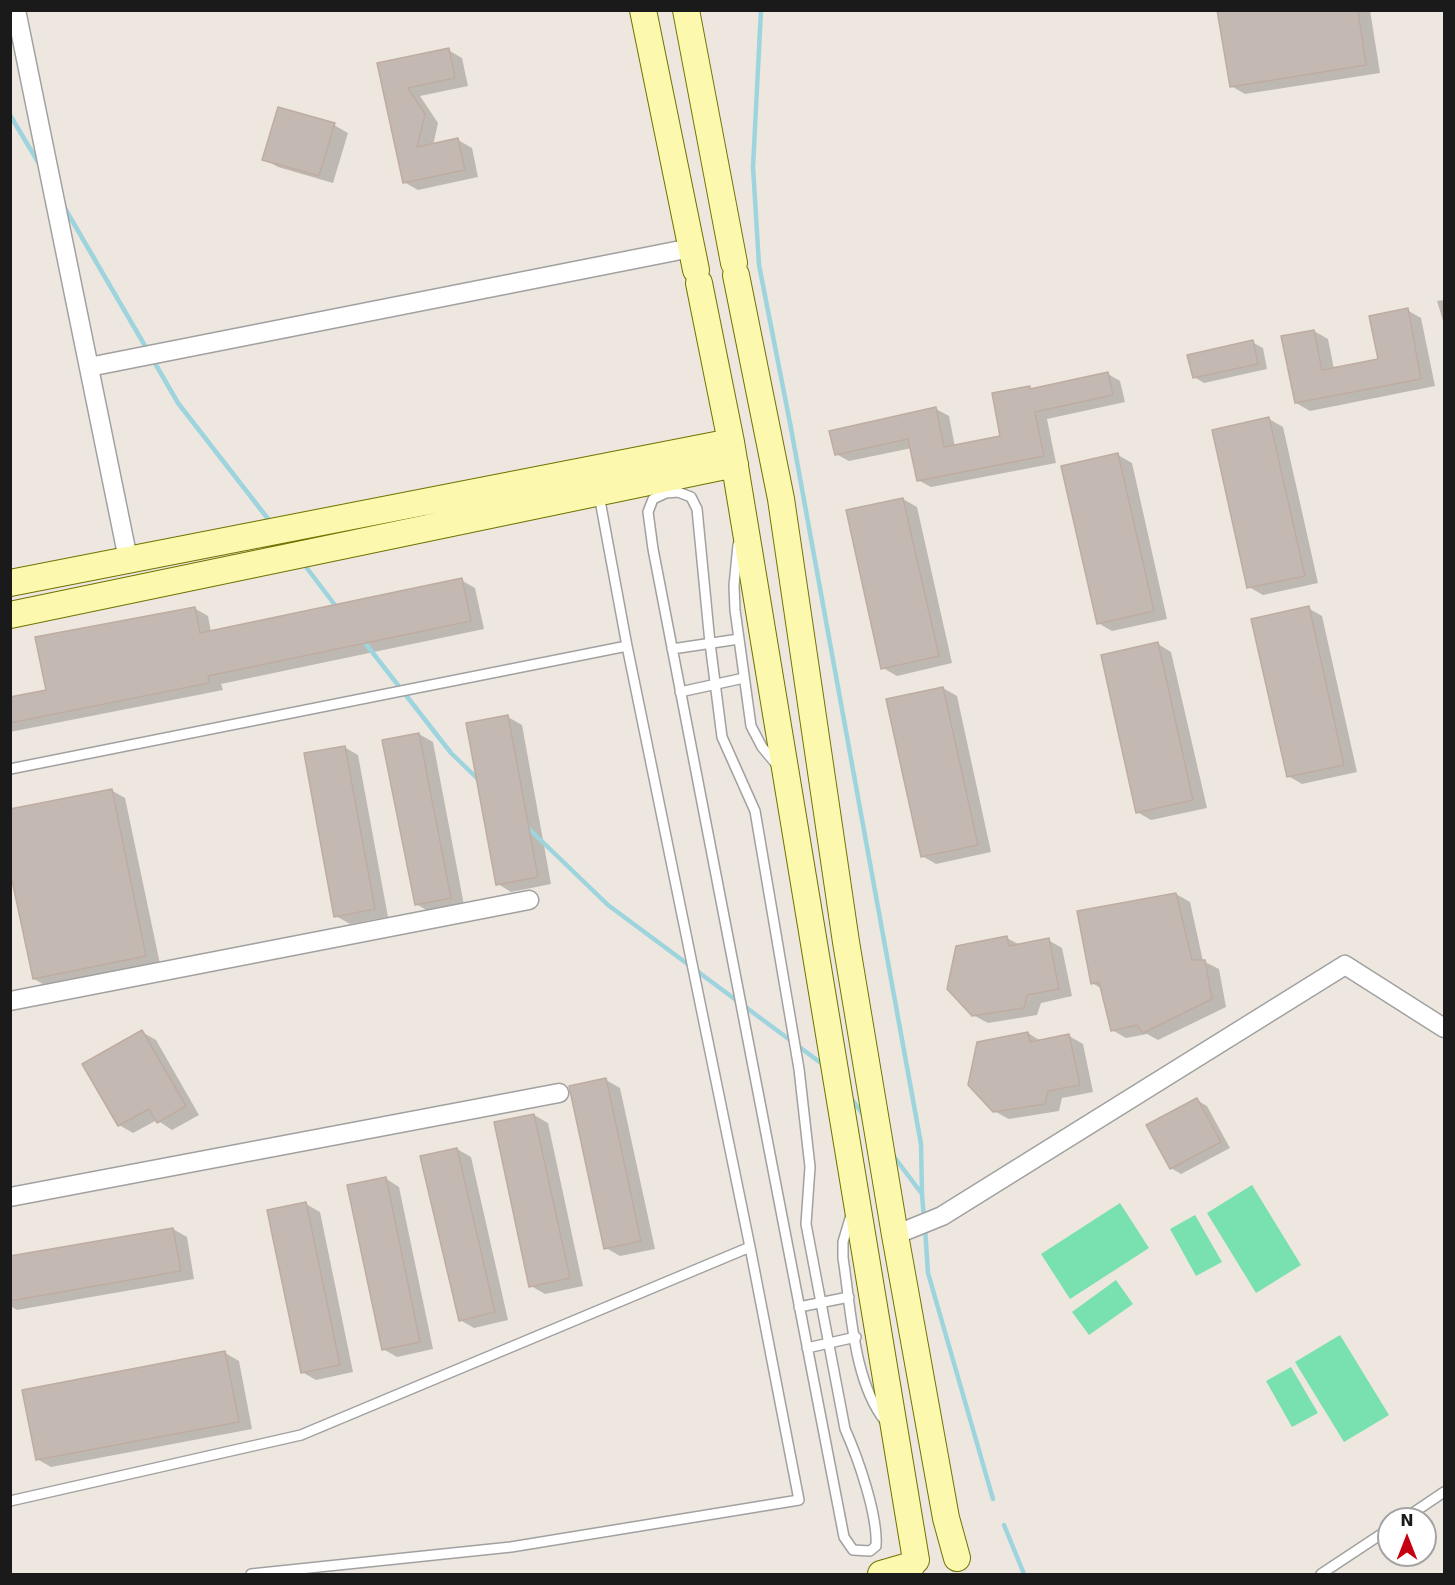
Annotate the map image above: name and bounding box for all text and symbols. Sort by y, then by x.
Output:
north arrow [1377,1507,1437,1567]
text: N [1400,1511,1414,1530]

